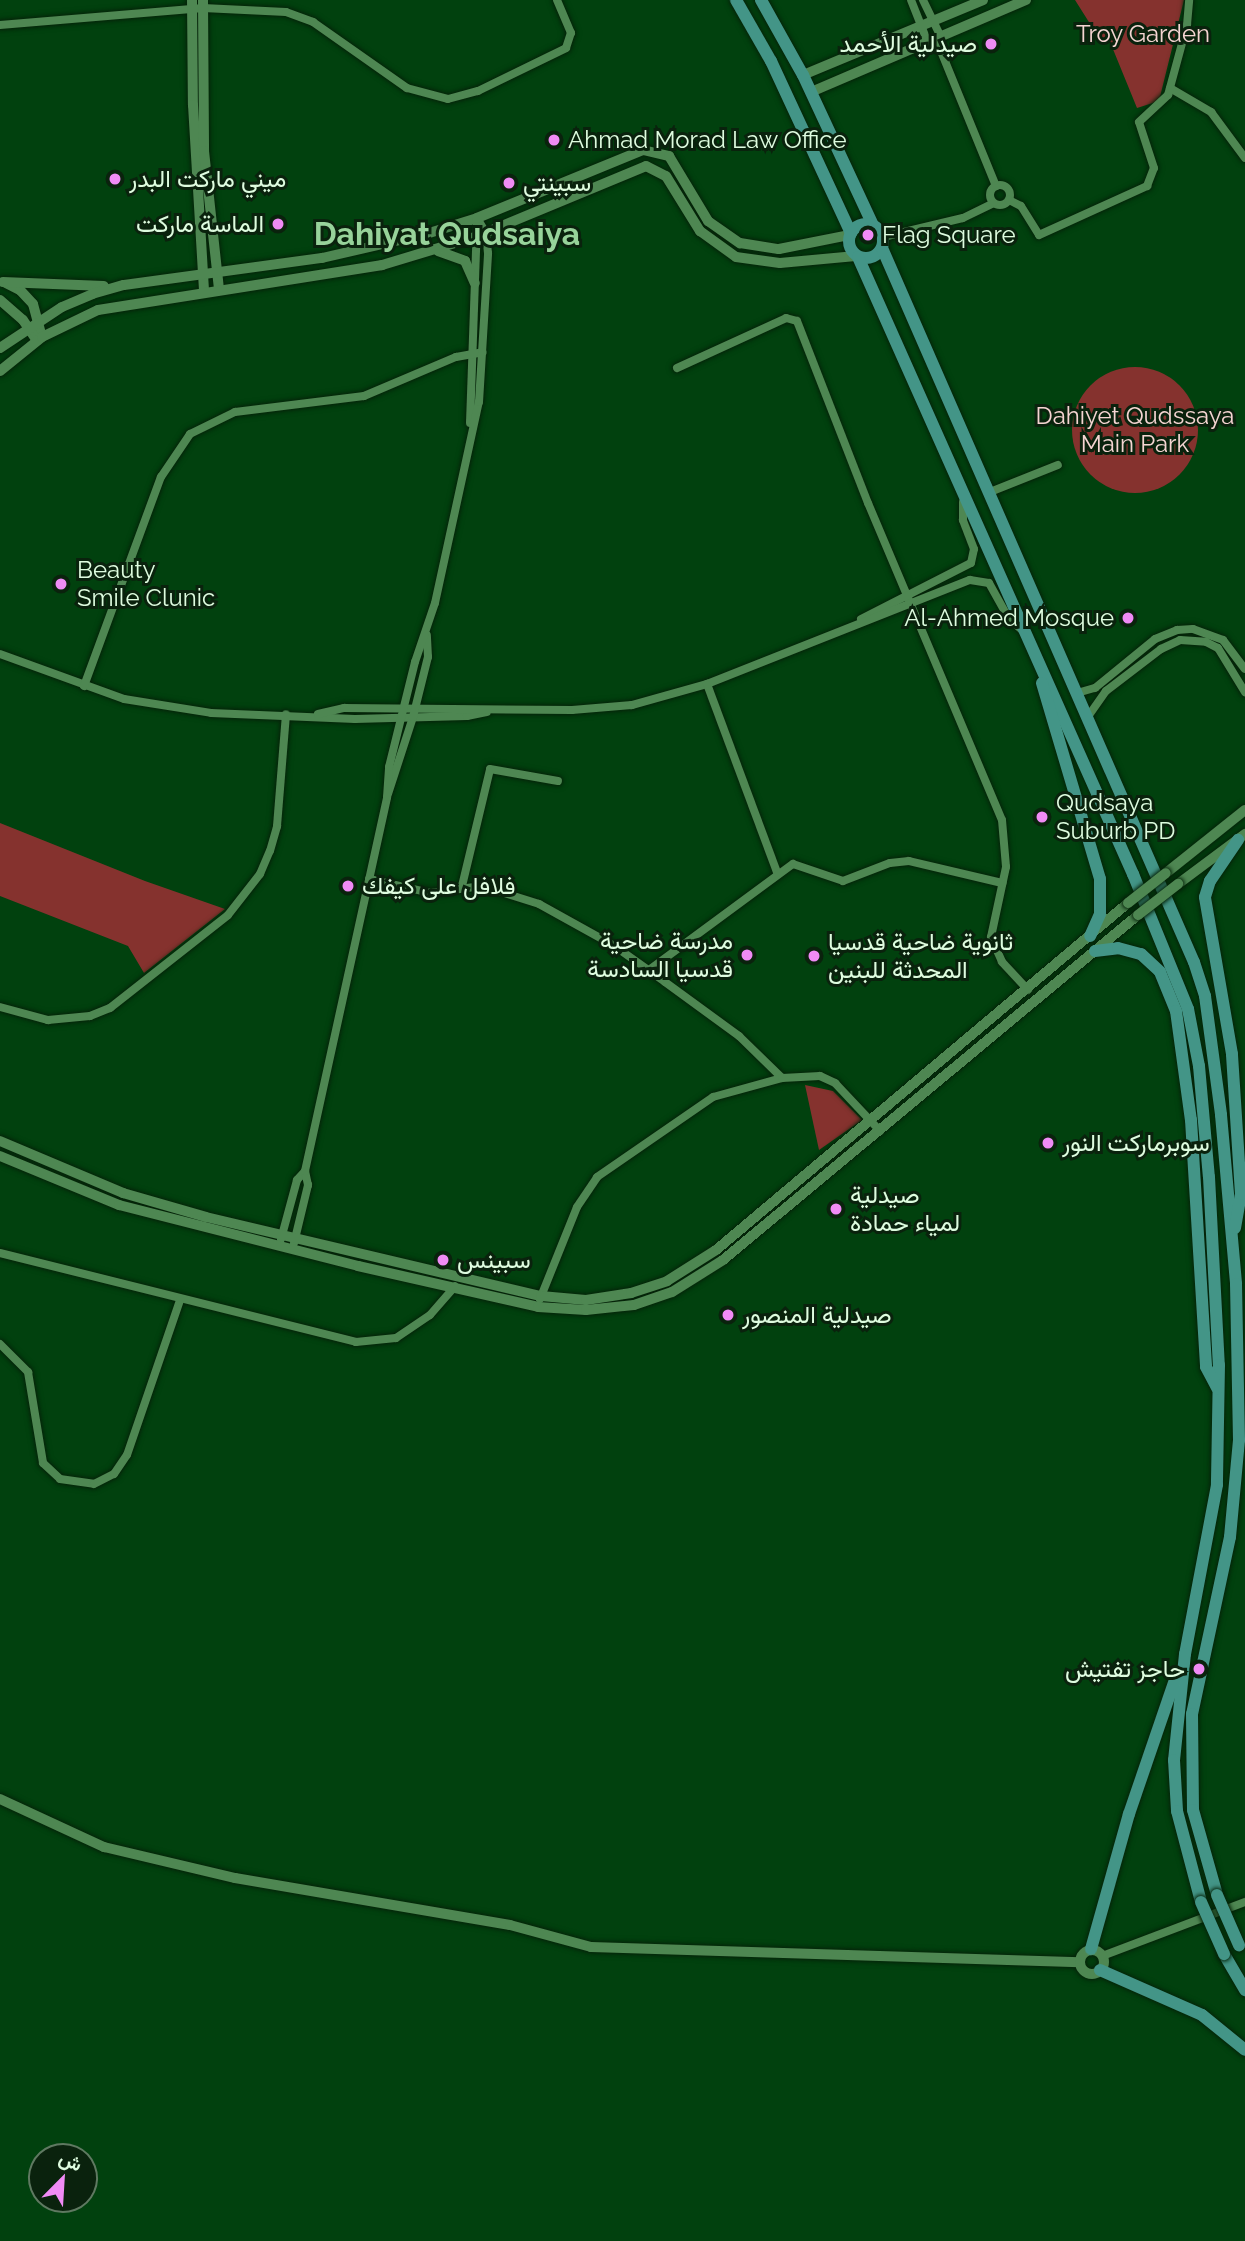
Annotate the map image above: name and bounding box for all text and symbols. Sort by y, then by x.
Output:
park label: Troy Garden [1076,20,1210,48]
place label: صيدلية الأحمد [839,30,977,58]
marker: صيدلية الأحمد [983,36,999,52]
place label: Ahmad Morad Law Office [568,126,847,154]
marker: Ahmad Morad Law Office [546,132,562,148]
place label: ميني ماركت البدر [129,165,286,193]
place label: سبينتي [523,169,591,197]
marker: ميني ماركت البدر [107,171,123,187]
marker: سبينتي [501,175,517,191]
place label: الماسة ماركت [136,210,264,238]
district label: Dahiyat Qudsaiya [314,215,580,253]
marker: الماسة ماركت [270,216,286,232]
place label: Flag Square [882,221,1016,249]
marker: Flag Square [860,227,876,243]
park label: Dahiyet Qudssaya Main Park [1036,402,1234,458]
place label: Beauty Smile Clunic [77,556,215,612]
marker: Beauty Smile Clunic [51,574,71,594]
place label: Al-Ahmed Mosque [904,604,1114,632]
marker: Al-Ahmed Mosque [1120,610,1136,626]
place label: Qudsaya Suburb PD [1056,789,1175,845]
marker: Qudsaya Suburb PD [1034,809,1050,825]
place label: فلافل على كيفك [362,872,516,900]
marker: فلافل على كيفك [340,878,356,894]
place label: مدرسة ضاحية قدسيا السادسة [587,927,733,983]
place label: ثانوية ضاحية قدسيا المحدثة للبنين [828,928,1013,984]
marker: مدرسة ضاحية قدسيا السادسة [739,947,755,963]
marker: ثانوية ضاحية قدسيا المحدثة للبنين [806,948,822,964]
place label: سوبرماركت النور [1062,1129,1210,1157]
marker: سوبرماركت النور [1040,1135,1056,1151]
place label: صيدلية لمياء حمادة [850,1181,960,1237]
marker: صيدلية لمياء حمادة [828,1201,844,1217]
place label: سبينس [457,1246,531,1274]
marker: سبينس [435,1252,451,1268]
place label: صيدلية المنصور [742,1301,892,1329]
marker: صيدلية المنصور [720,1307,736,1323]
place label: حاجز تفتيش [1065,1655,1185,1683]
marker: حاجز تفتيش [1191,1661,1207,1677]
north arrow [28,2143,98,2213]
text: ش [56,2146,86,2175]

